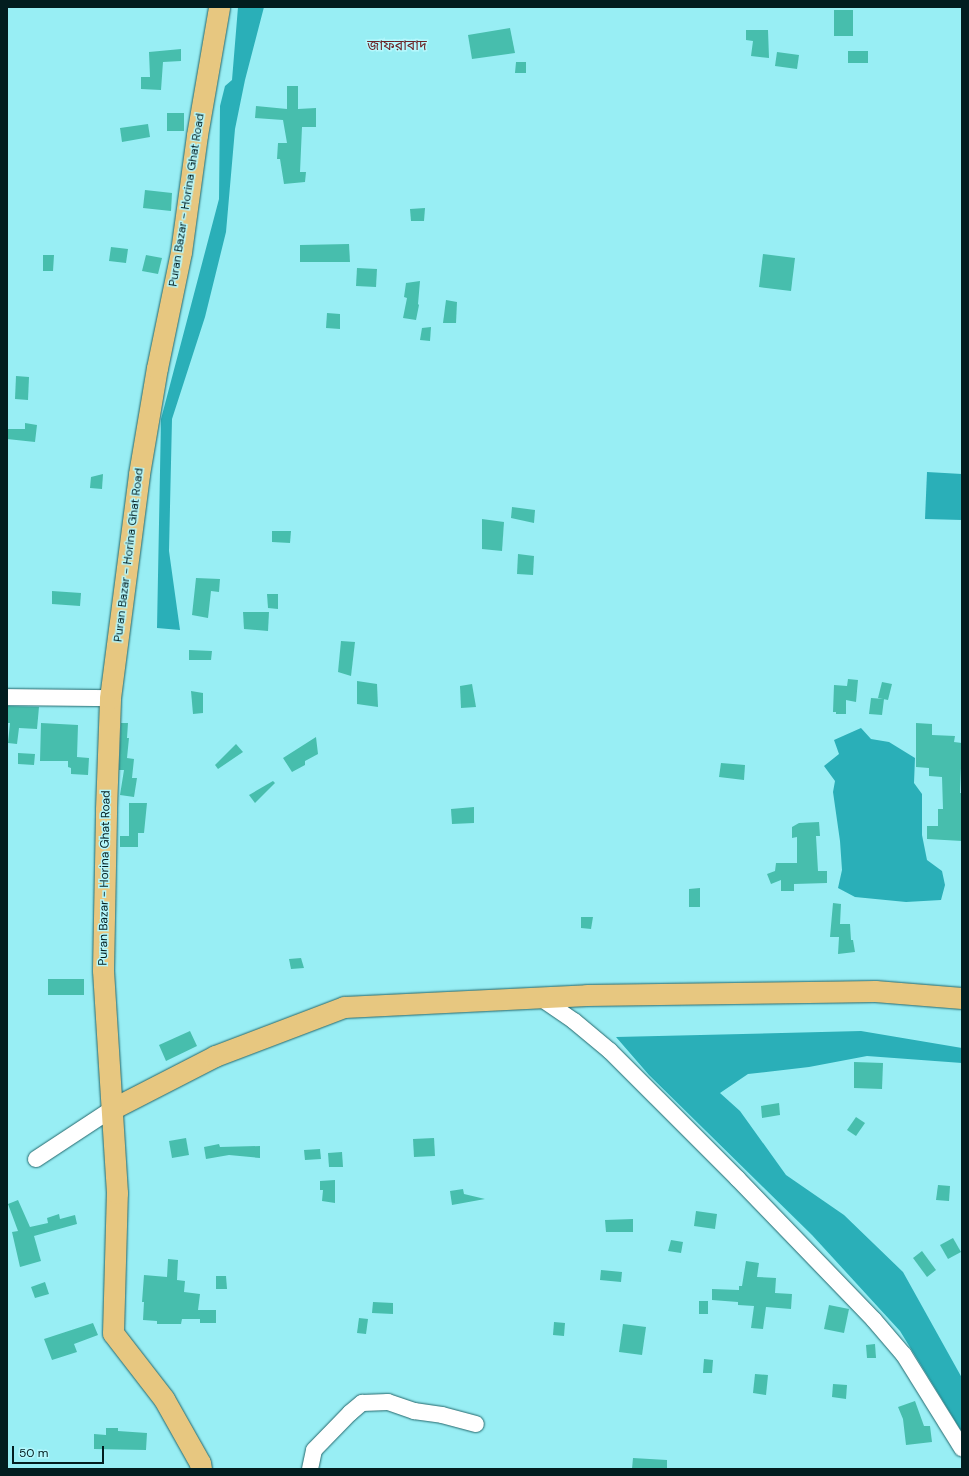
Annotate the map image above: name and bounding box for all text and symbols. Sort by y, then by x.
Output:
district label: জাফরাবাদ [367,37,427,53]
street label: Puran Bazar - Horina Ghat Road [166,112,208,288]
street label: Puran Bazar - Horina Ghat Road [111,467,147,643]
street label: Puran Bazar - Horina Ghat Road [96,790,114,966]
scale bar [14,1438,106,1464]
text: 50 m [19,1445,48,1461]

